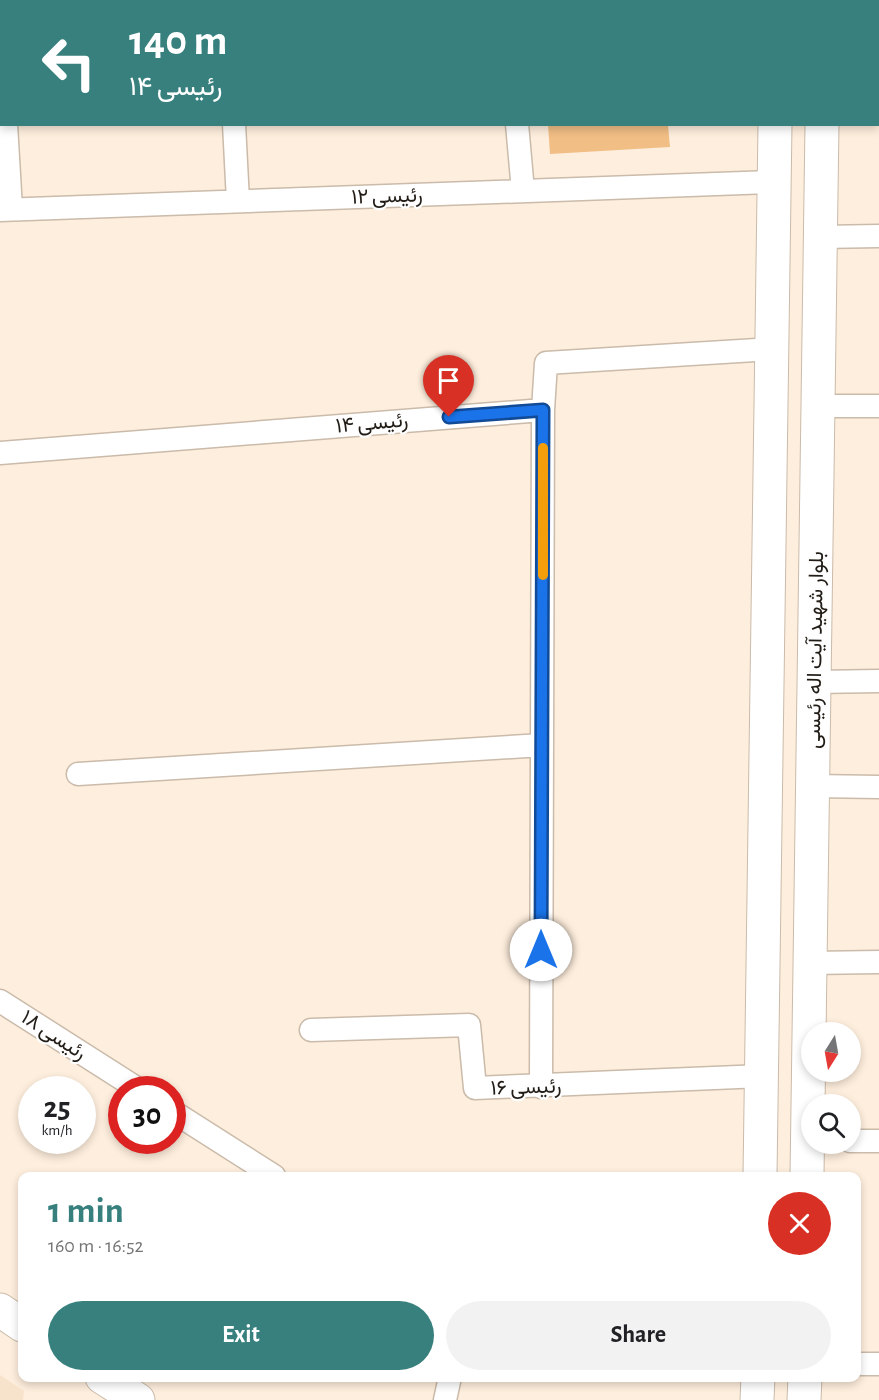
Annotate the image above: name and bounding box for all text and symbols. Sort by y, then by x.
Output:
text: 140 m [129,20,227,62]
icon: left [30,24,108,102]
text: رئیسی ۱۴ [129,73,222,100]
street label: رئیسی ۱۲ [351,184,423,210]
pin [423,355,474,417]
icon: arrive [432,364,465,397]
street label: رئیسی ۱۴ [335,409,409,439]
street label: بلوار شهید آیت اله رئیسی [803,551,829,749]
position arrow [509,918,573,982]
street label: رئیسی ۱۸ [17,1006,90,1065]
north arrow [801,1022,861,1082]
map controls [801,1022,861,1154]
street label: رئیسی ۱۶ [490,1075,562,1101]
speed limit sign: 30 [108,1076,186,1154]
text: 25 [43,1093,71,1123]
button: search [801,1094,861,1154]
text: km/h [42,1123,72,1138]
button: close [768,1192,831,1255]
text: 1 min [48,1193,124,1229]
text: 160 m · 16:52 [48,1236,144,1256]
button: Exit [48,1301,434,1370]
button: Share [446,1301,831,1370]

